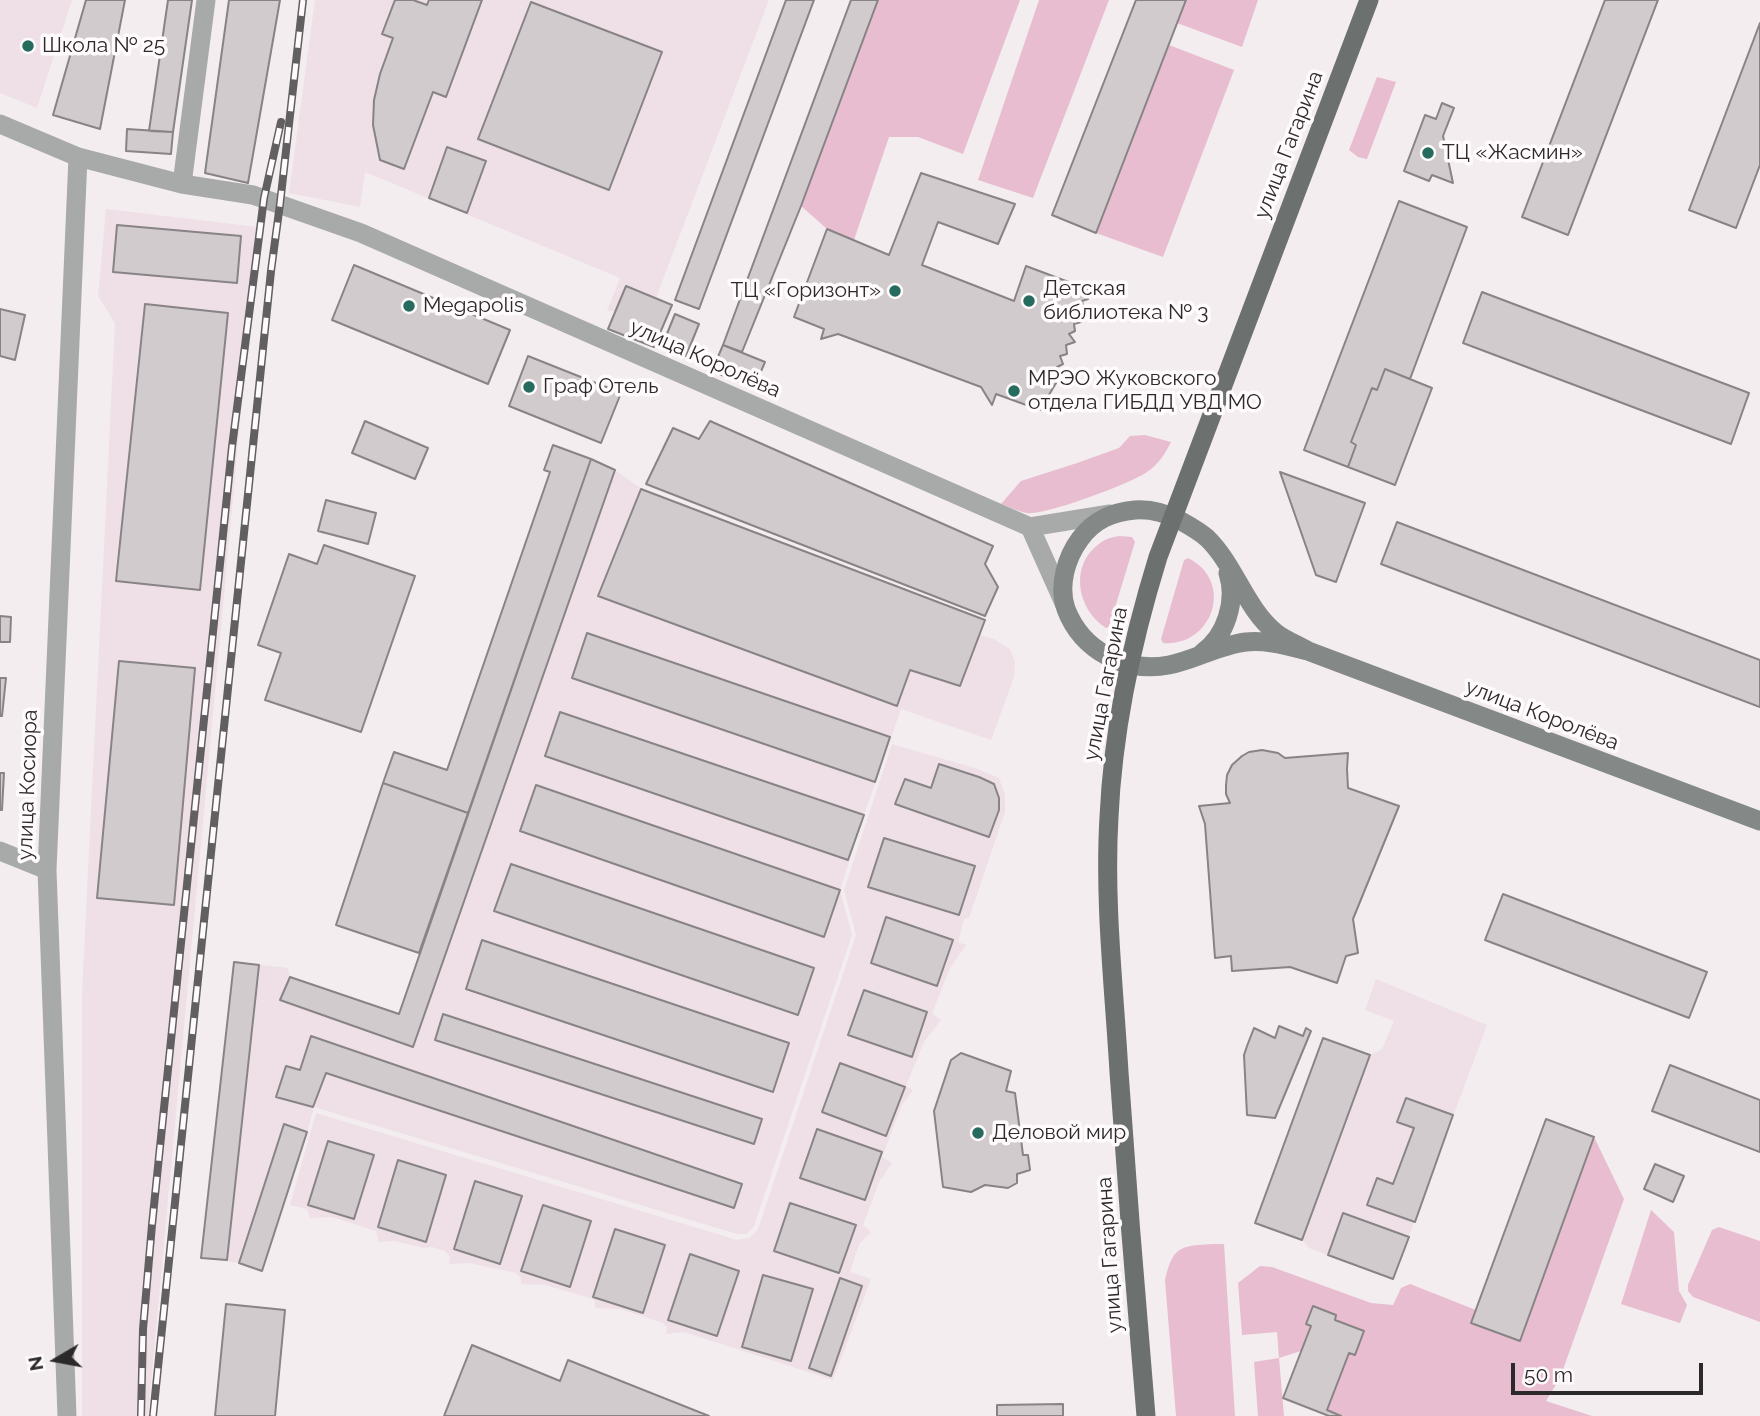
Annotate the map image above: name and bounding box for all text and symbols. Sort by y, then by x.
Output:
place label: Школа № 25 [42,33,165,59]
marker: Школа № 25 [20,38,36,54]
street label: улица Гагарина [1249,68,1329,222]
place label: ТЦ «Жасмин» [1442,140,1583,166]
marker: ТЦ «Жасмин» [1420,145,1436,161]
place label: Детская библиотека № 3 [1043,276,1208,326]
place label: ТЦ «Горизонт» [730,278,881,304]
marker: ТЦ «Горизонт» [887,283,903,299]
place label: Megapolis [423,293,524,319]
marker: Детская библиотека № 3 [1021,293,1037,309]
marker: Megapolis [401,298,417,314]
street label: улица Королёва [626,314,784,404]
place label: МРЭО Жуковского отдела ГИБДД УВД МО [1028,366,1262,416]
place label: Граф Отель [543,374,659,400]
marker: Граф Отель [521,379,537,395]
marker: МРЭО Жуковского отдела ГИБДД УВД МО [1006,383,1022,399]
street label: улица Гагарина [1079,605,1133,763]
street label: улица Королёва [1462,674,1622,756]
street label: улица Косиора [13,709,43,861]
place label: Деловой мир [992,1120,1126,1146]
marker: Деловой мир [970,1125,986,1141]
street label: улица Гагарина [1092,1176,1128,1334]
north arrow [21,1325,91,1395]
scale bar [1515,1350,1708,1394]
text: N [23,1355,47,1373]
text: 50 m [1524,1362,1573,1387]

